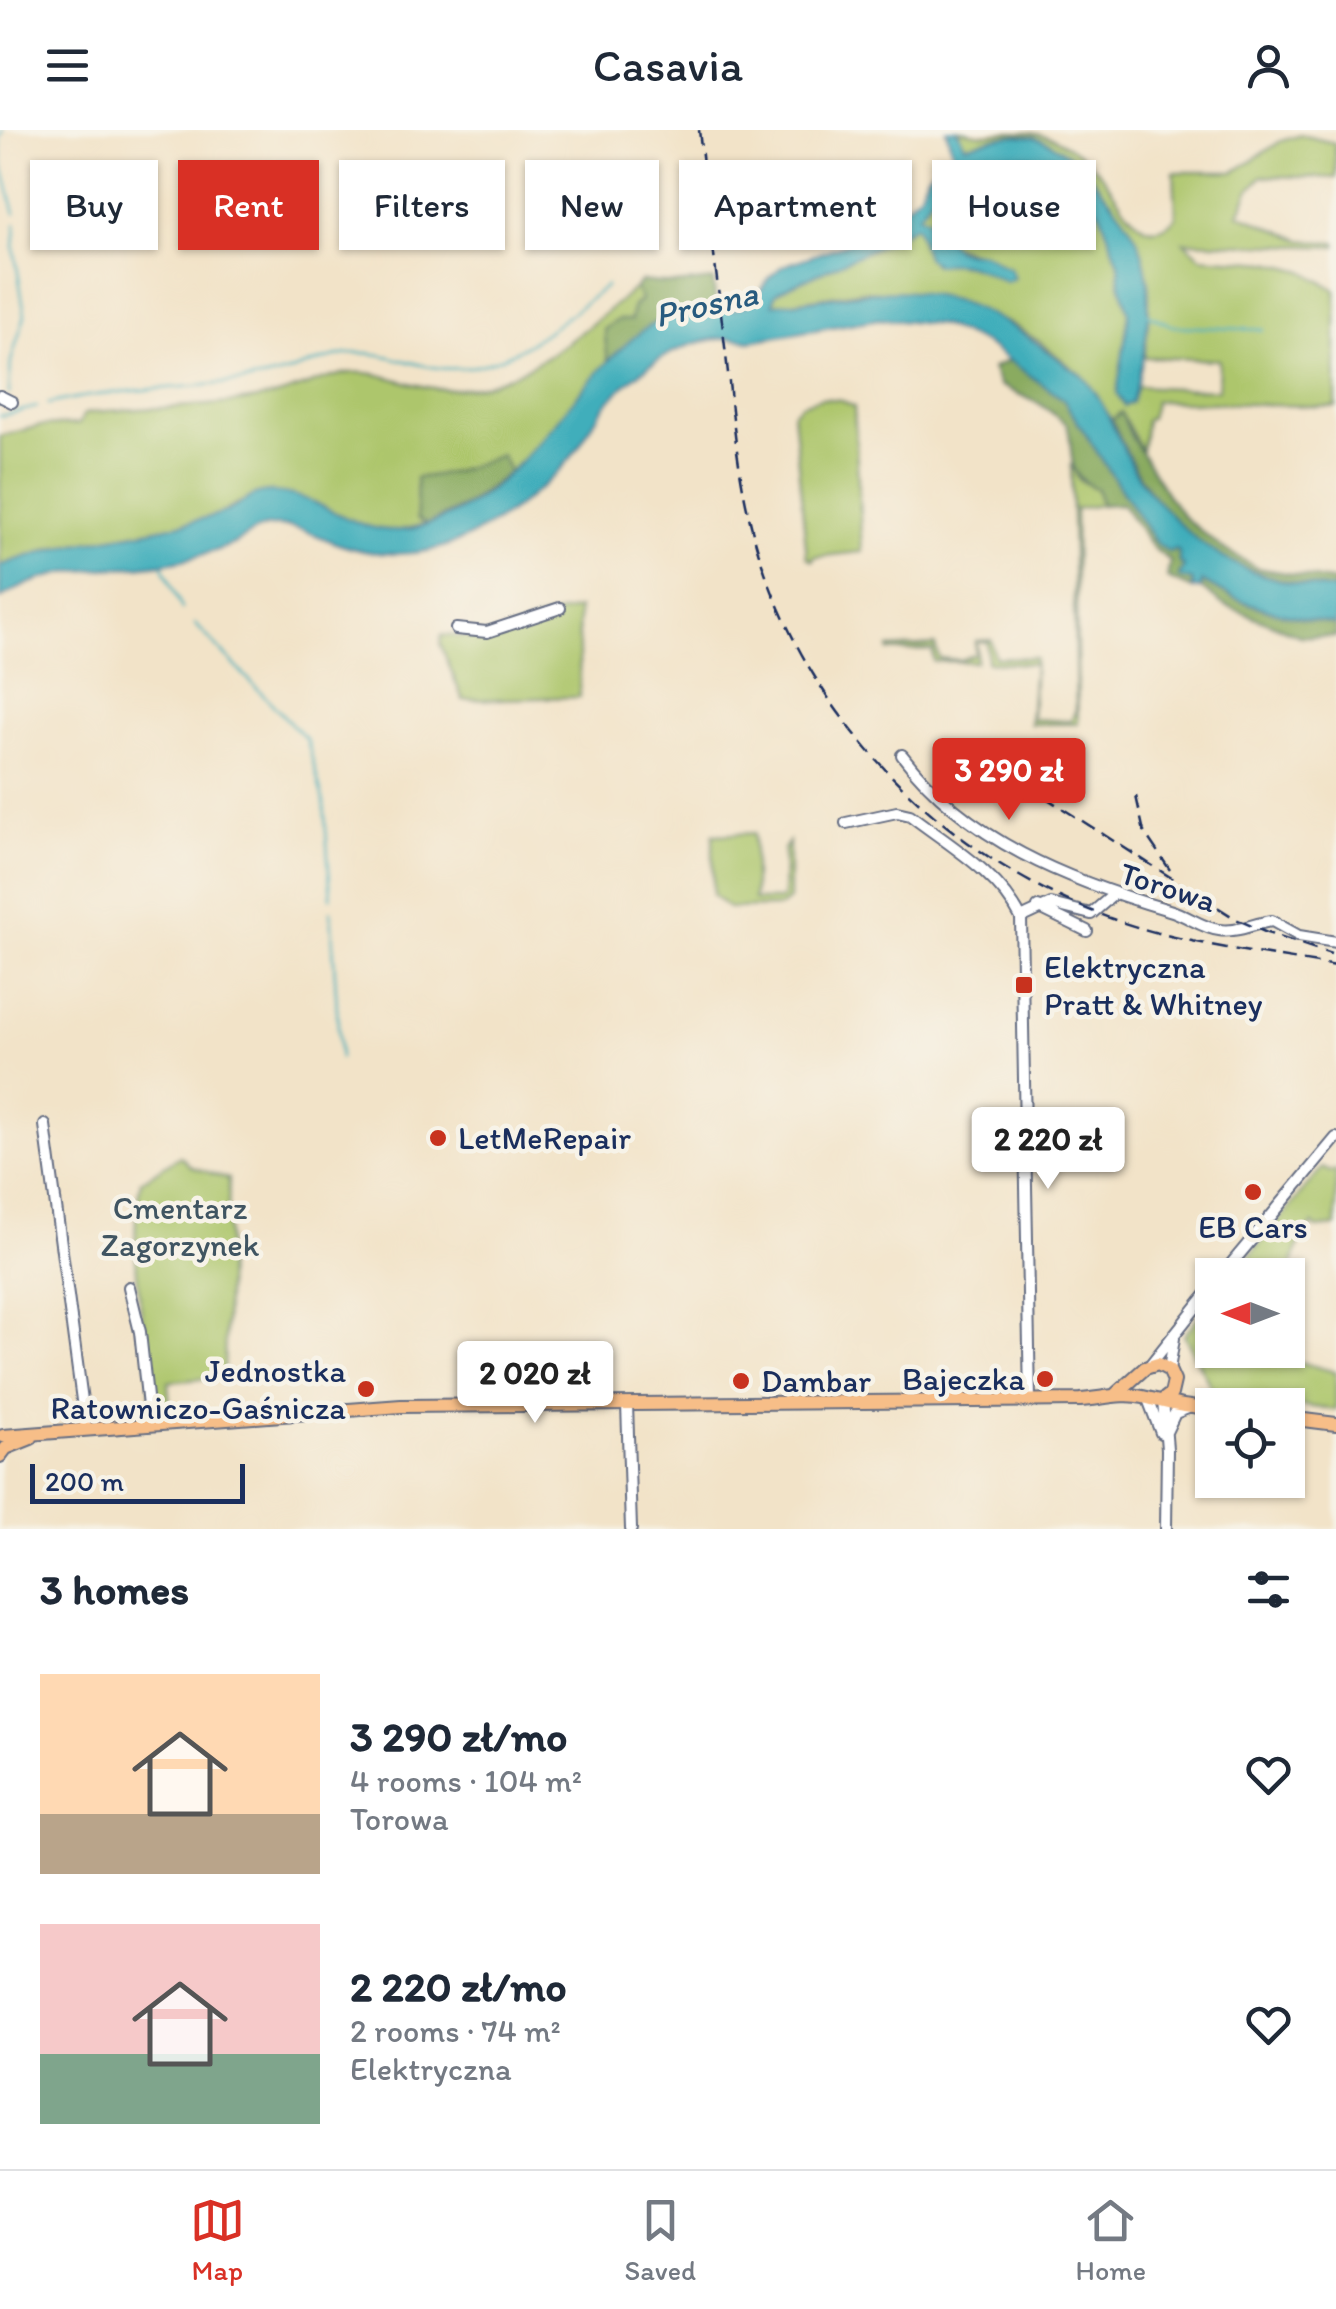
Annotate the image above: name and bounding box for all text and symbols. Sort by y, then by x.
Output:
icon: menu [40,38,95,93]
text: Casavia [593,38,743,92]
icon: person [1241,38,1296,93]
chip: Buy [30,160,158,250]
chip: Rent [178,160,319,250]
chip: Filters [339,160,505,250]
chip: New [525,160,659,250]
chip: Apartment [679,160,912,250]
chip: House [932,160,1096,250]
water label: Prosna [650,272,762,336]
pin: 3 290 zł [906,738,1112,823]
text: 3 290 zł [954,751,1064,789]
street label: Torowa [1115,854,1221,920]
place label: Elektryczna Pratt & Whitney [1044,948,1263,1023]
marker: Elektryczna Pratt & Whitney [1013,974,1035,996]
pin: 2 220 zł [945,1107,1151,1192]
place label: LetMeRepair [458,1119,631,1157]
text: 2 220 zł [994,1120,1102,1158]
marker: LetMeRepair [427,1127,449,1149]
marker: EB Cars [1242,1181,1264,1203]
park label: Cmentarz Zagorzynek [101,1189,260,1264]
place label: EB Cars [1198,1208,1308,1246]
north arrow [1195,1258,1305,1368]
map controls [1195,1258,1305,1498]
pin: 2 020 zł [432,1341,638,1426]
place label: Jednostka Ratowniczo-Gaśnicza [50,1352,346,1427]
text: 2 020 zł [479,1354,591,1392]
place label: Bajeczka [902,1360,1025,1398]
place label: Dambar [761,1362,871,1400]
marker: Bajeczka [1034,1368,1056,1390]
marker: Dambar [730,1370,752,1392]
marker: Jednostka Ratowniczo-Gaśnicza [355,1378,377,1400]
button: locate [1195,1388,1305,1498]
scale bar [30,1459,245,1504]
text: 200 m [45,1464,124,1498]
icon: filters [1241,1562,1296,1617]
text: 3 homes [40,1564,189,1615]
text: 3 290 zł/mo [350,1711,568,1762]
icon: home [120,1714,240,1834]
icon: heart [1241,1747,1296,1802]
text: 4 rooms · 104 m² [350,1762,582,1800]
text: Torowa [350,1800,449,1838]
text: 2 220 zł/mo [350,1961,567,2012]
icon: home [120,1964,240,2084]
icon: heart [1241,1997,1296,2052]
text: 2 rooms · 74 m² [350,2012,561,2050]
text: Elektryczna [350,2050,512,2088]
tab: Map [190,2193,245,2287]
tab: Saved [624,2193,696,2287]
tab: Home [1076,2193,1146,2287]

